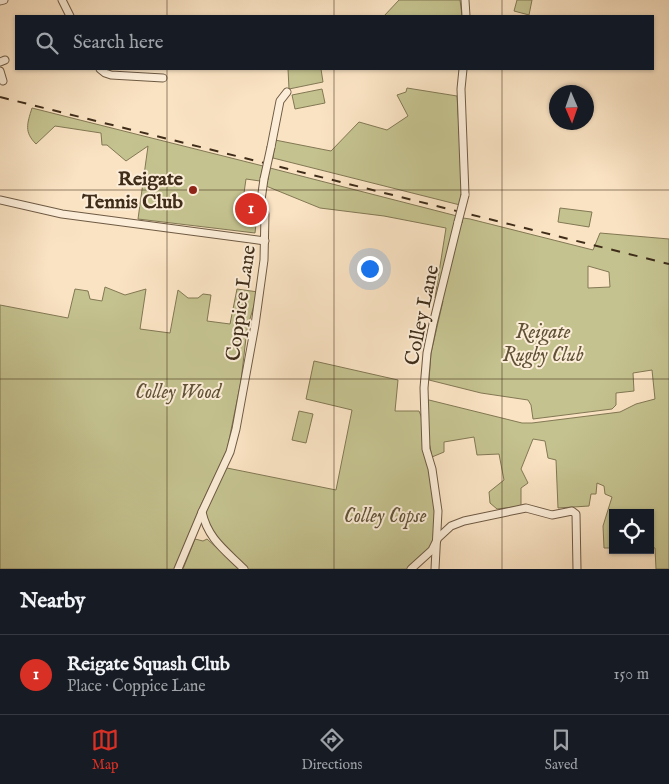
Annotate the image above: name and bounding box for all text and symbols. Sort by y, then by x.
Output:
search box [15,15,654,70]
icon: search [33,29,61,57]
text: Search here [73,31,164,55]
north arrow [549,85,594,130]
place label: Reigate Tennis Club [81,167,184,215]
marker: Reigate Tennis Club [187,184,199,196]
pin: 1 [235,190,267,228]
street label: Coppice Lane [221,244,262,363]
your location [357,256,383,282]
street label: Colley Lane [400,263,445,368]
park label: Reigate Rugby Club [503,320,584,369]
park label: Colley Wood [135,380,223,405]
park label: Colley Copse [344,504,427,529]
map controls [609,509,654,554]
button: locate [609,509,654,554]
text: Nearby [20,588,85,615]
text: Reigate Squash Club [67,653,230,677]
text: 1 [33,665,39,685]
text: 150 m [614,665,649,685]
text: Place · Coppice Lane [67,677,206,697]
tab: Map [91,726,119,774]
tab: Directions [301,726,362,774]
tab: Saved [545,726,578,774]

